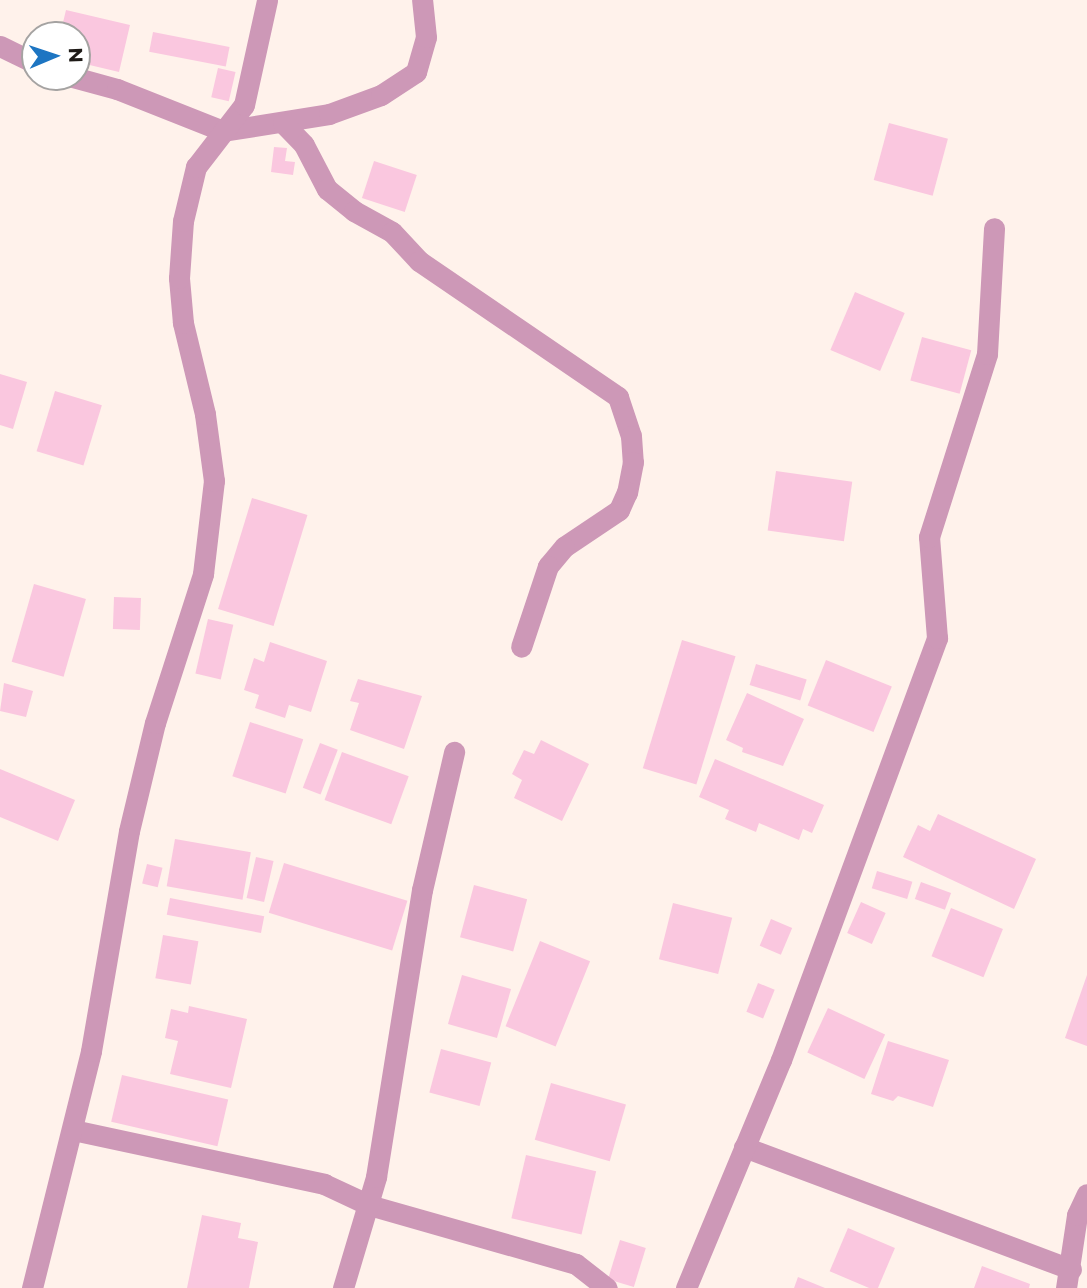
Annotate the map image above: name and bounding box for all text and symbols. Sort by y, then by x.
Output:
north arrow [21,21,91,91]
text: N [64,47,87,63]

